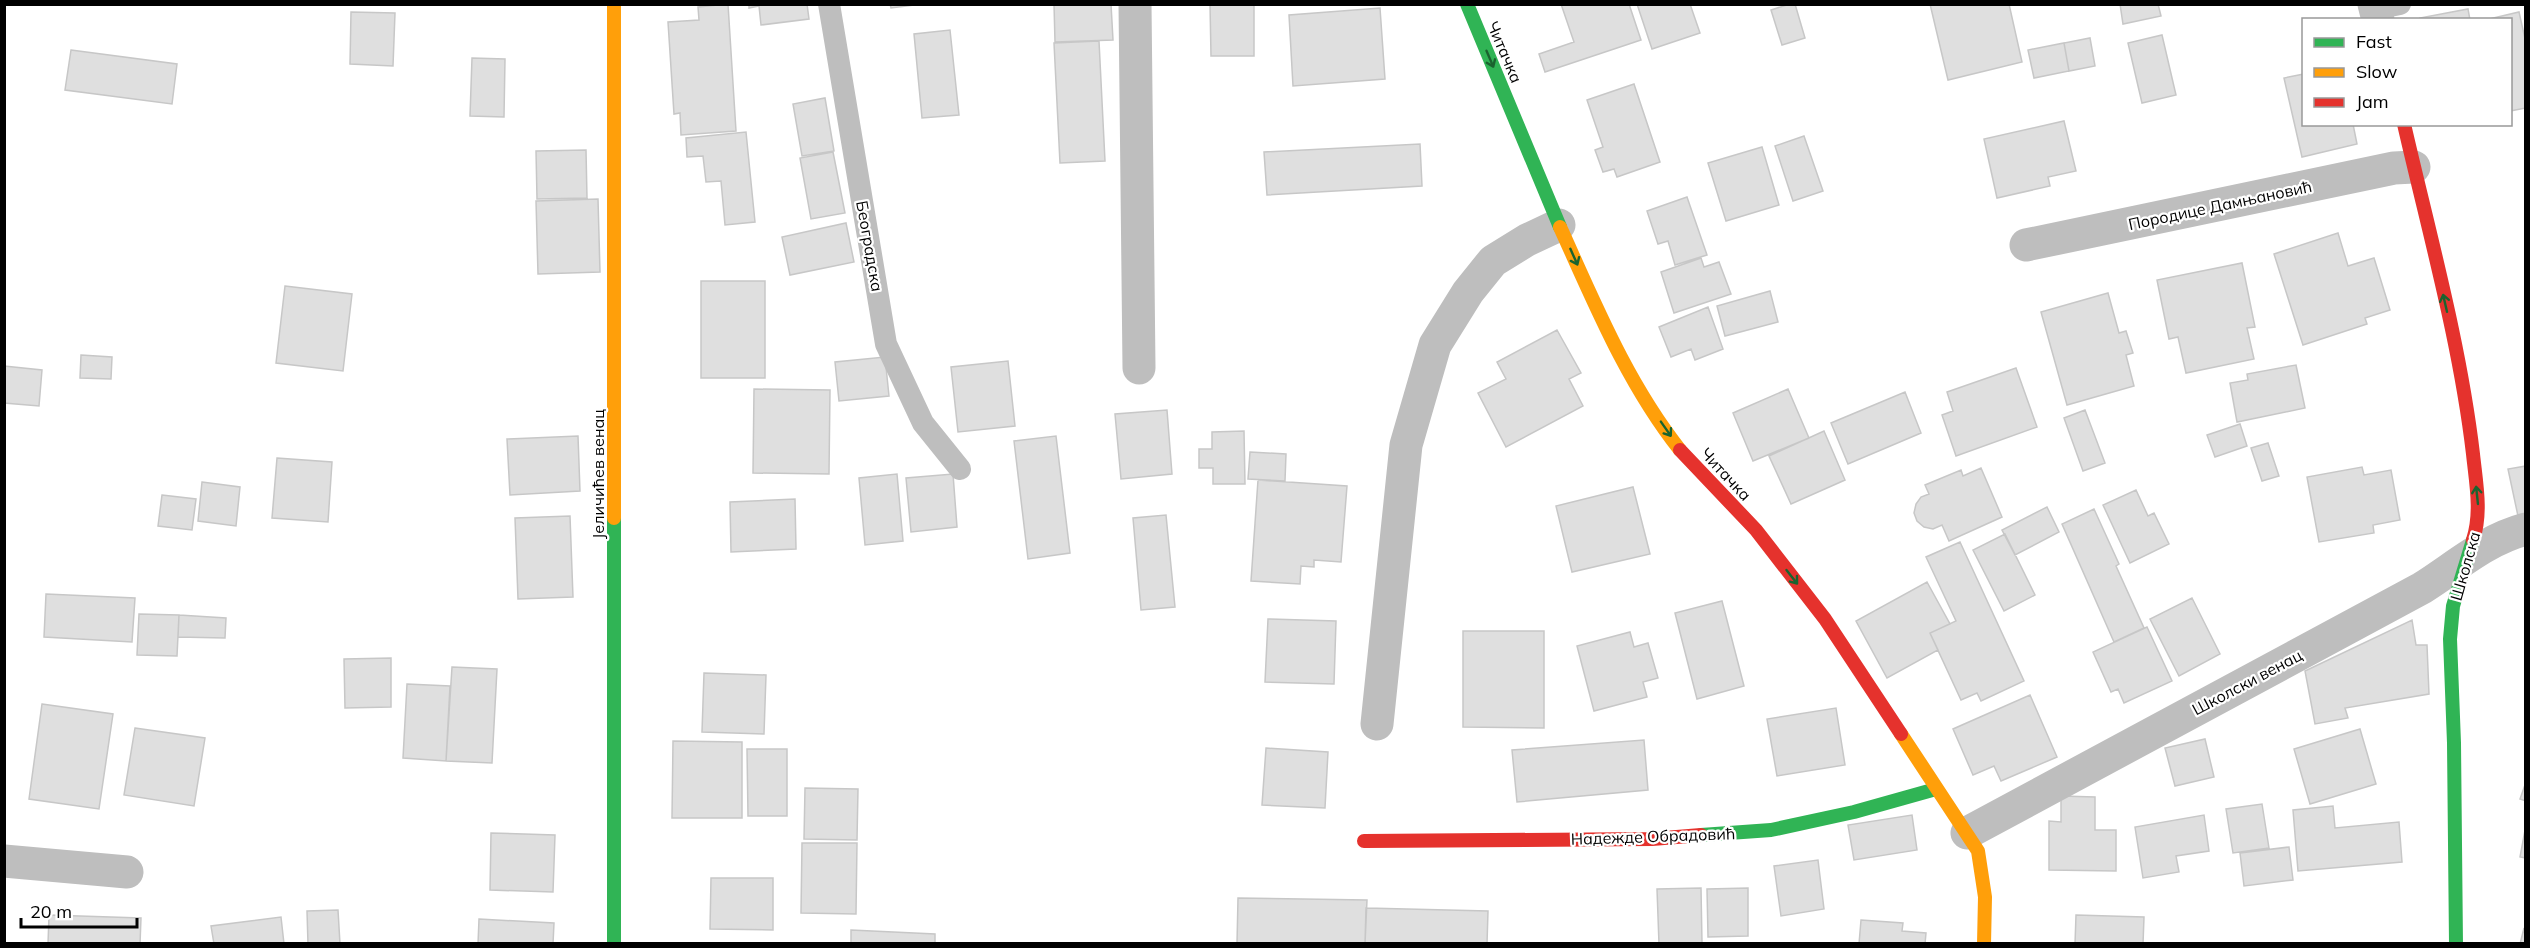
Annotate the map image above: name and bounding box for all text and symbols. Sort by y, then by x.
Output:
street label: Читачка [1483,18,1527,86]
legend [2302,18,2512,126]
text: Fast [2356,30,2392,53]
one-way arrow [1485,49,1496,67]
text: Slow [2356,60,2398,83]
text: Jam [2356,90,2389,113]
street label: Породице Дамњановић [2126,176,2314,234]
street label: Београдска [852,199,888,293]
one-way arrow [1569,248,1580,266]
one-way arrow [2438,294,2450,313]
street label: Јеличићев венац [588,409,608,539]
one-way arrow [1660,420,1672,436]
street label: Читачка [1697,443,1755,505]
one-way arrow [2471,485,2482,505]
street label: Школска [2446,529,2484,603]
one-way arrow [1786,569,1799,585]
street label: Школски венац [2189,644,2306,719]
street label: Надежде Обрадовић [1570,823,1736,849]
scale bar [21,891,136,929]
text: 20 m [30,900,72,923]

